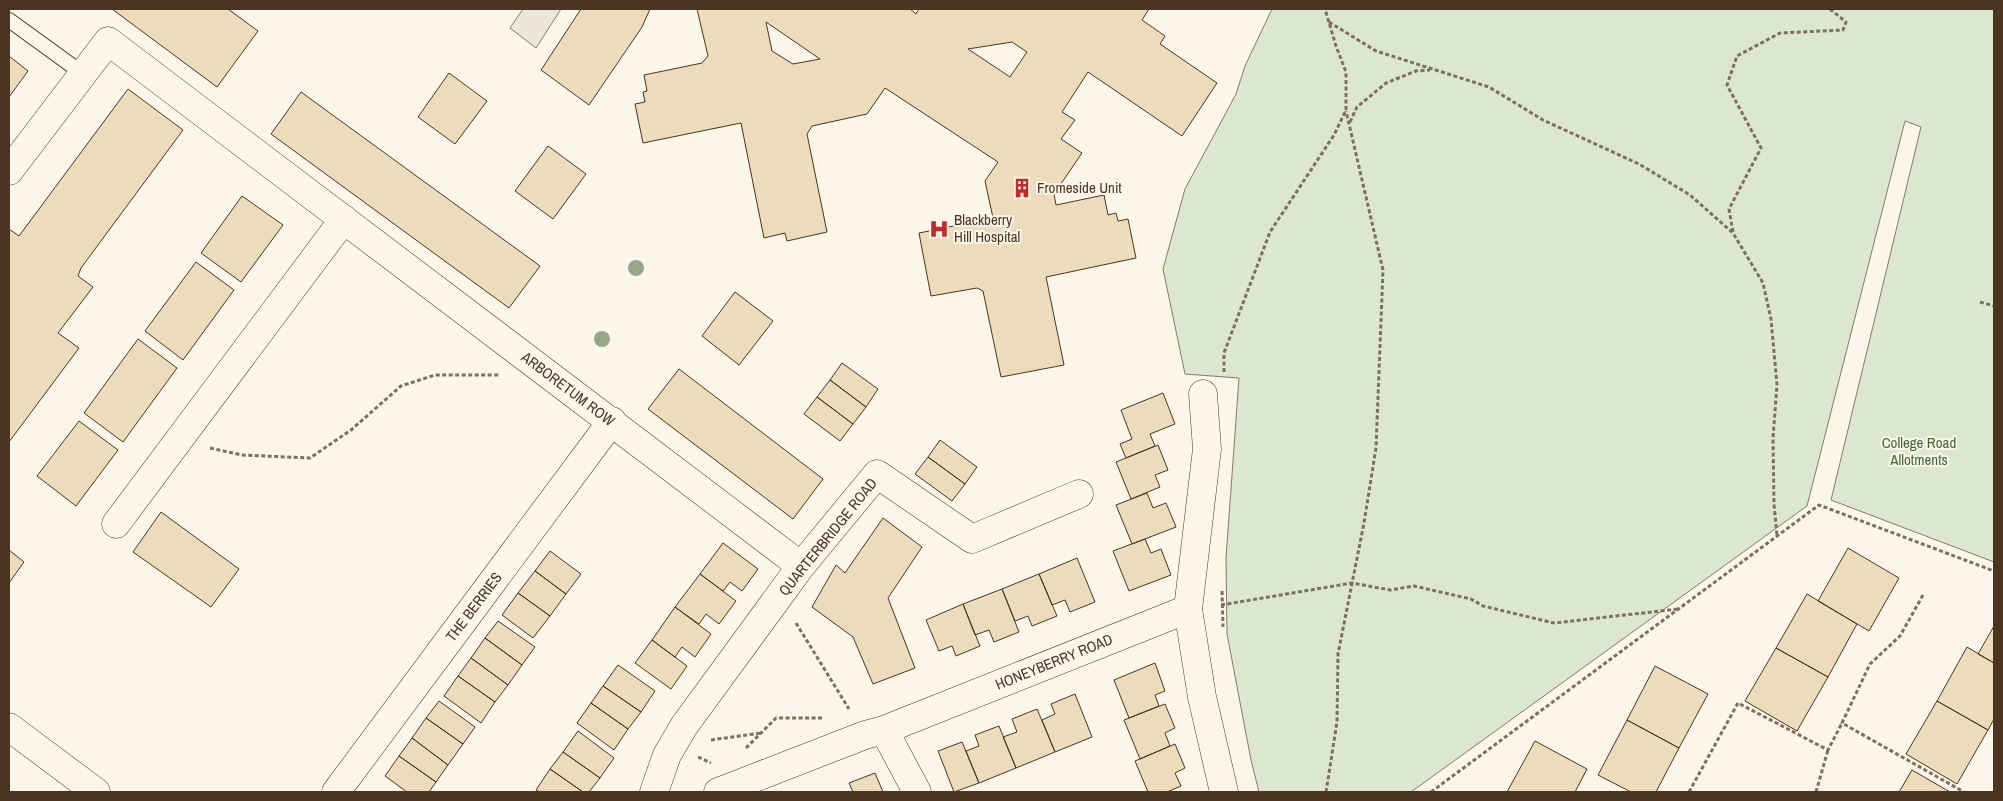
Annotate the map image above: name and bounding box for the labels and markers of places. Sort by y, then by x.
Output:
building icon: Fromeside Unit [1011,177,1033,199]
place label: Fromeside Unit [1037,177,1122,198]
place label: Blackberry Hill Hospital [954,209,1020,247]
hospital icon: Blackberry Hill Hospital [928,218,950,240]

